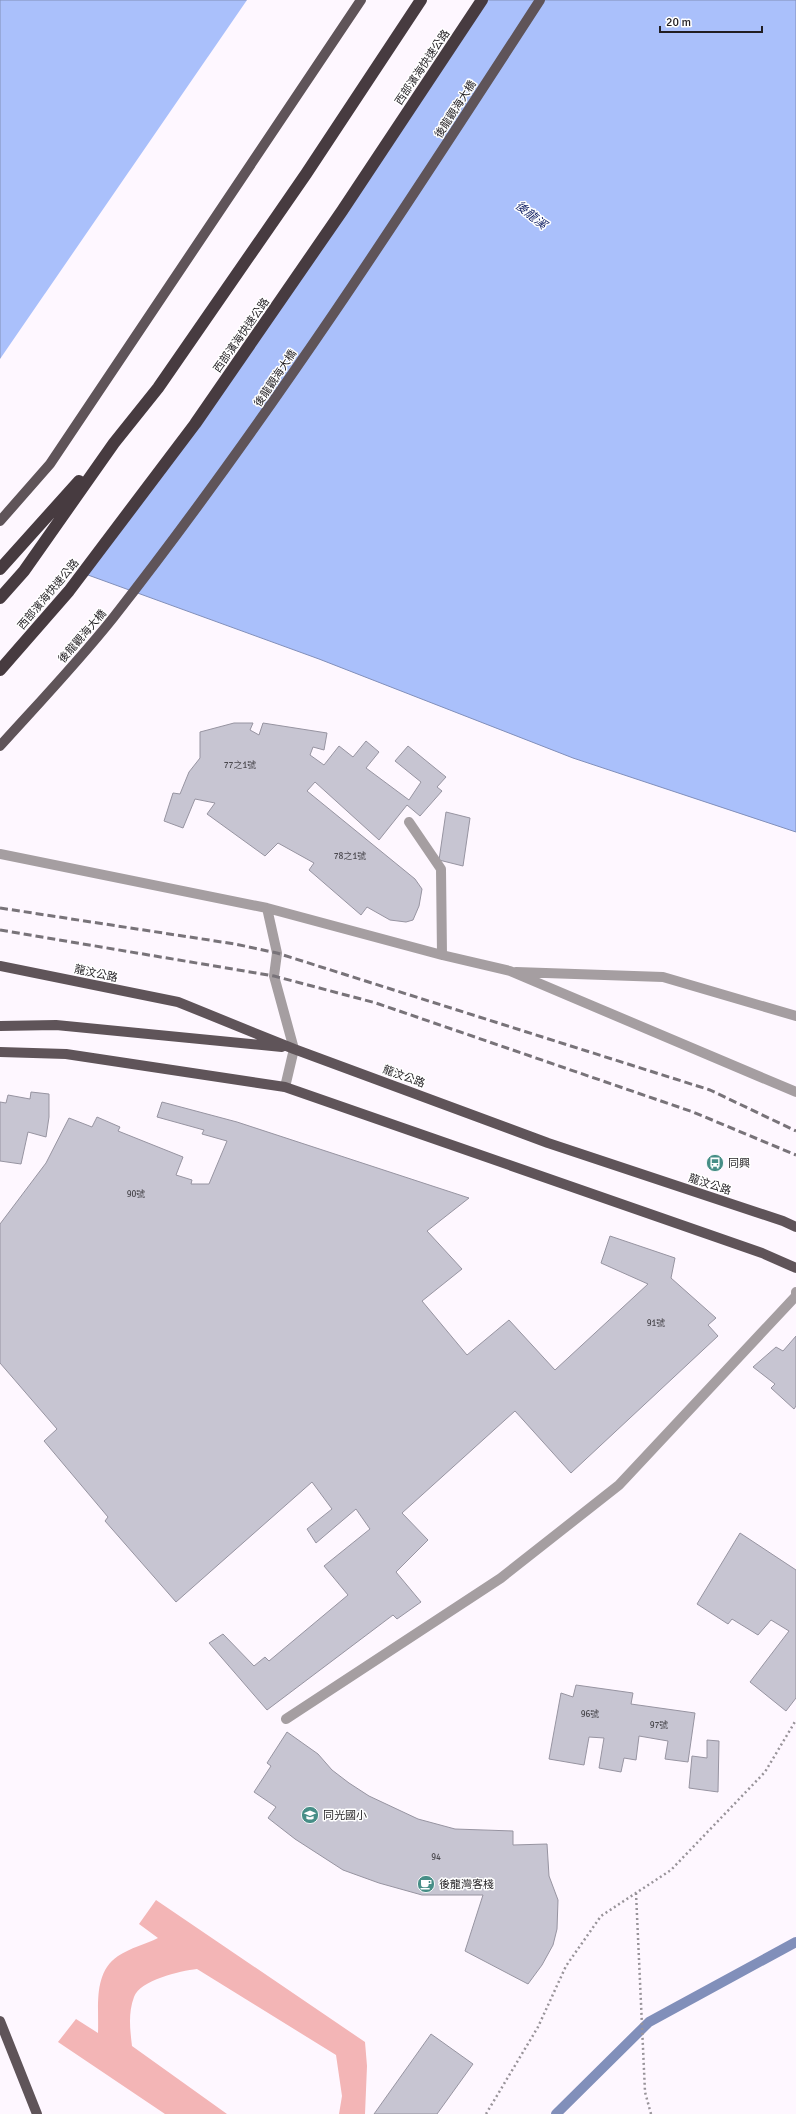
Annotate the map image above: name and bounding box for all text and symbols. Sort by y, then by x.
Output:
scale bar [660,8,762,34]
text: 20 m [666,15,691,30]
street label: 西部濱海快速公路 [392,27,452,107]
street label: 後龍觀海大橋 [432,78,479,140]
water label: 後龍溪 [512,198,551,234]
street label: 西部濱海快速公路 [211,296,272,375]
street label: 後龍觀海大橋 [252,347,299,409]
street label: 西部濱海快速公路 [15,556,82,632]
street label: 後龍觀海大橋 [56,607,109,665]
house number: 77之1號 [224,760,256,771]
house number: 78之1號 [334,851,366,862]
street label: 龍汶公路 [73,963,119,984]
street label: 龍汶公路 [381,1063,427,1090]
bus stop icon: 同興 [705,1153,725,1173]
place label: 同興 [728,1157,750,1170]
street label: 龍汶公路 [687,1171,733,1197]
house number: 90號 [127,1189,145,1200]
house number: 91號 [647,1318,665,1329]
house number: 96號 [581,1709,599,1720]
house number: 97號 [650,1720,668,1731]
school or university icon: 同光國小 [300,1805,320,1825]
place label: 同光國小 [323,1809,367,1822]
house number: 94 [431,1852,441,1863]
cafe icon: 後龍灣客棧 [416,1874,436,1894]
place label: 後龍灣客棧 [439,1878,494,1891]

